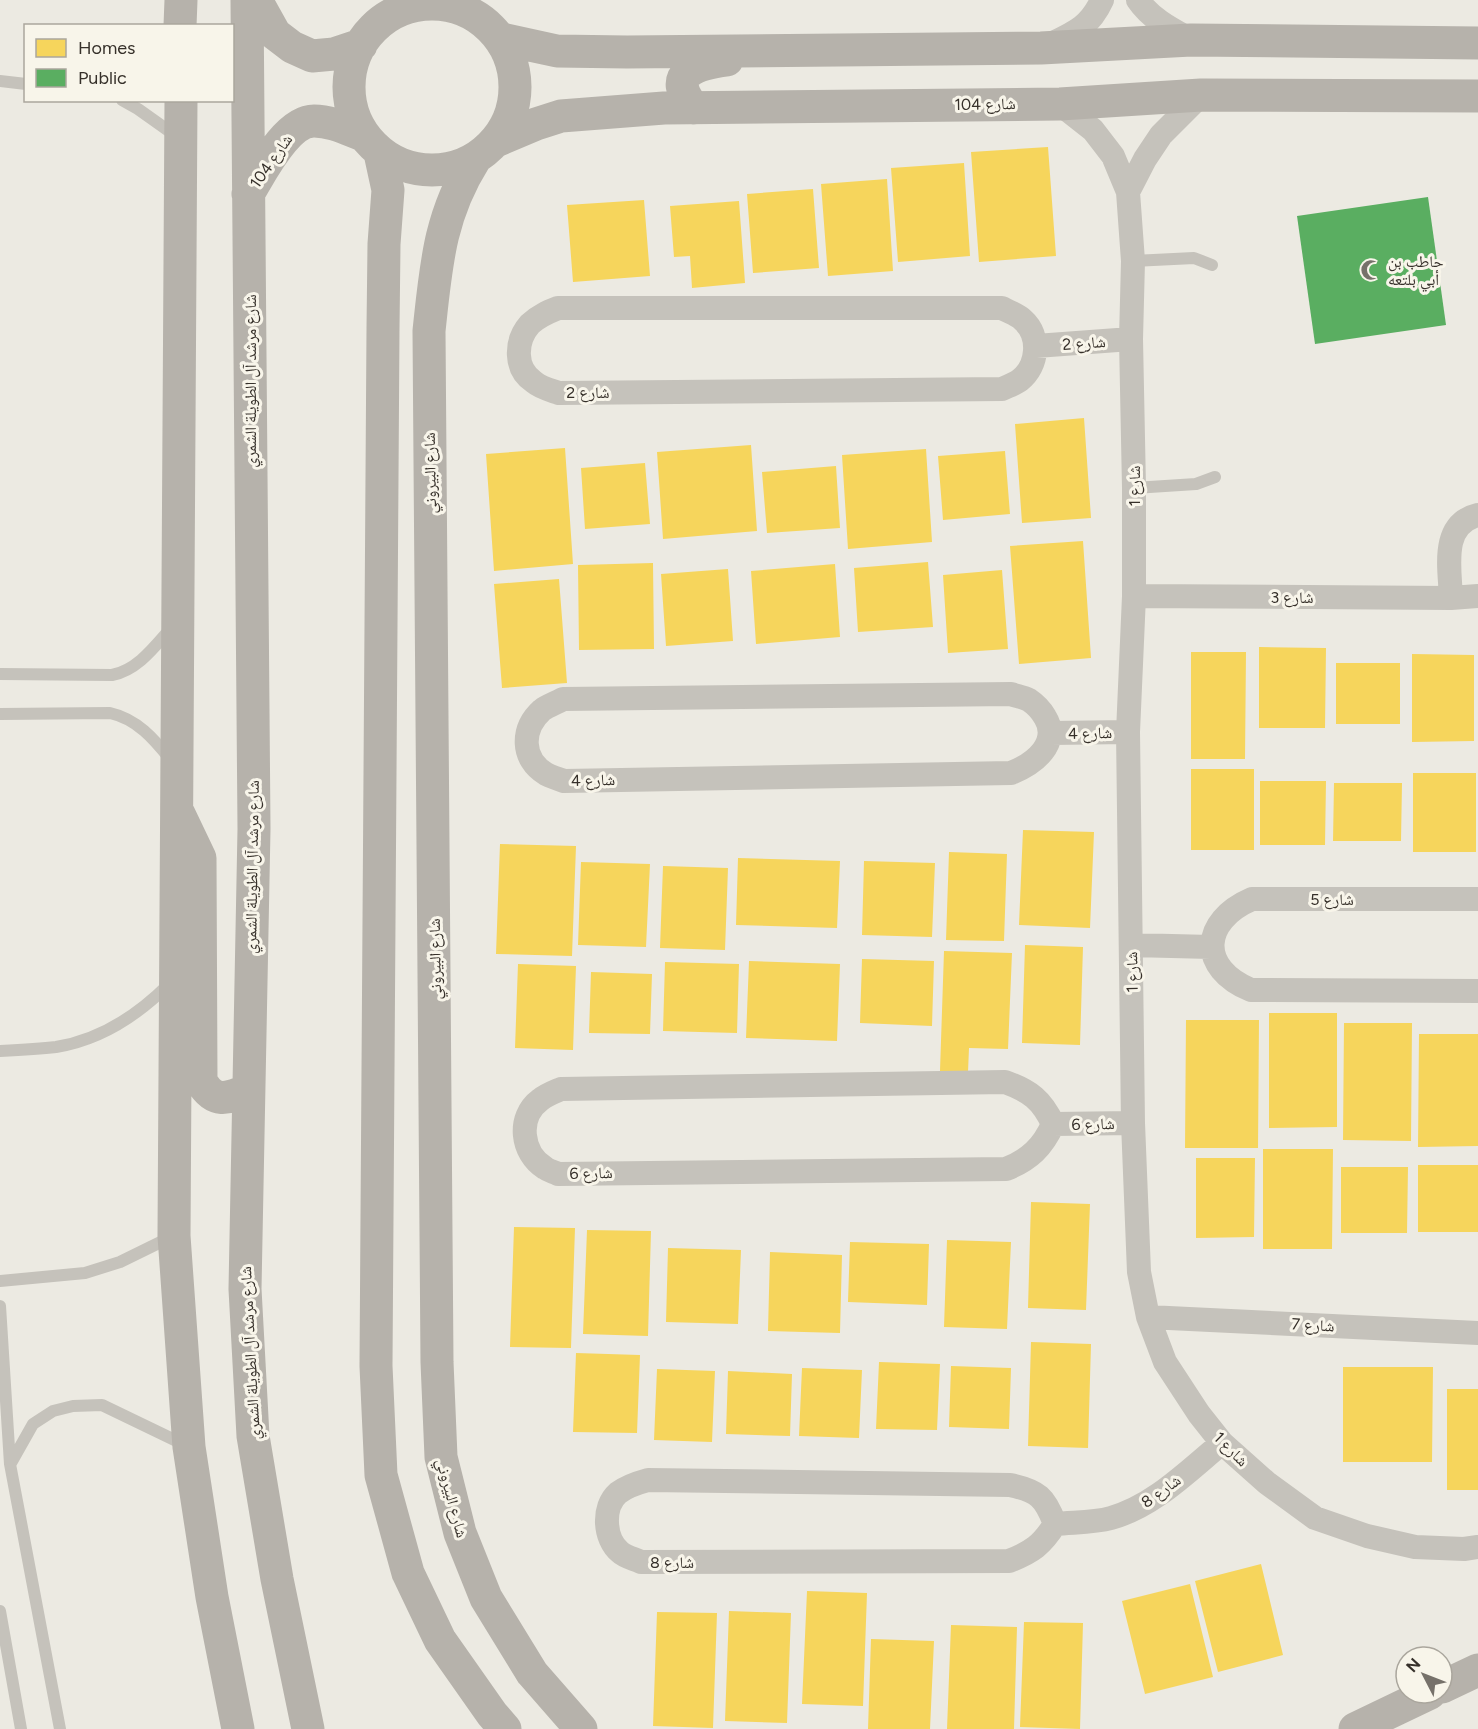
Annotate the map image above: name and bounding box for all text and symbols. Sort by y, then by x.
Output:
legend [24,24,234,102]
text: Homes [78,37,136,59]
text: Public [78,67,127,89]
street label: شارع 104 [954,94,1016,115]
street label: شارع 104 [246,130,297,192]
place label: حاطب بن أبي بلتعه [1388,252,1444,292]
mosque icon: حاطب بن أبي بلتعه [1359,258,1383,282]
street label: شارع مرشد آل الطويلة الشمري [241,294,263,468]
street label: شارع 2 [1062,332,1106,355]
street label: شارع 2 [566,383,610,403]
street label: شارع البيروني [420,432,443,514]
street label: شارع 1 [1125,466,1145,506]
street label: شارع 3 [1270,588,1314,608]
street label: شارع 4 [1068,723,1112,744]
street label: شارع 4 [571,770,615,791]
street label: شارع مرشد آل الطويلة الشمري [241,780,266,954]
street label: شارع 5 [1310,890,1354,910]
street label: شارع البيروني [425,918,448,1000]
street label: شارع 1 [1122,951,1143,993]
street label: شارع 6 [1071,1114,1115,1135]
street label: شارع 6 [569,1163,613,1184]
street label: شارع مرشد آل الطويلة الشمري [236,1266,267,1440]
street label: شارع 7 [1291,1314,1335,1337]
street label: شارع 1 [1209,1428,1252,1471]
street label: شارع البيروني [429,1456,472,1541]
street label: شارع 8 [1138,1470,1185,1512]
street label: شارع 8 [650,1553,694,1573]
north arrow [1394,1645,1454,1705]
text: N [1402,1654,1424,1676]

